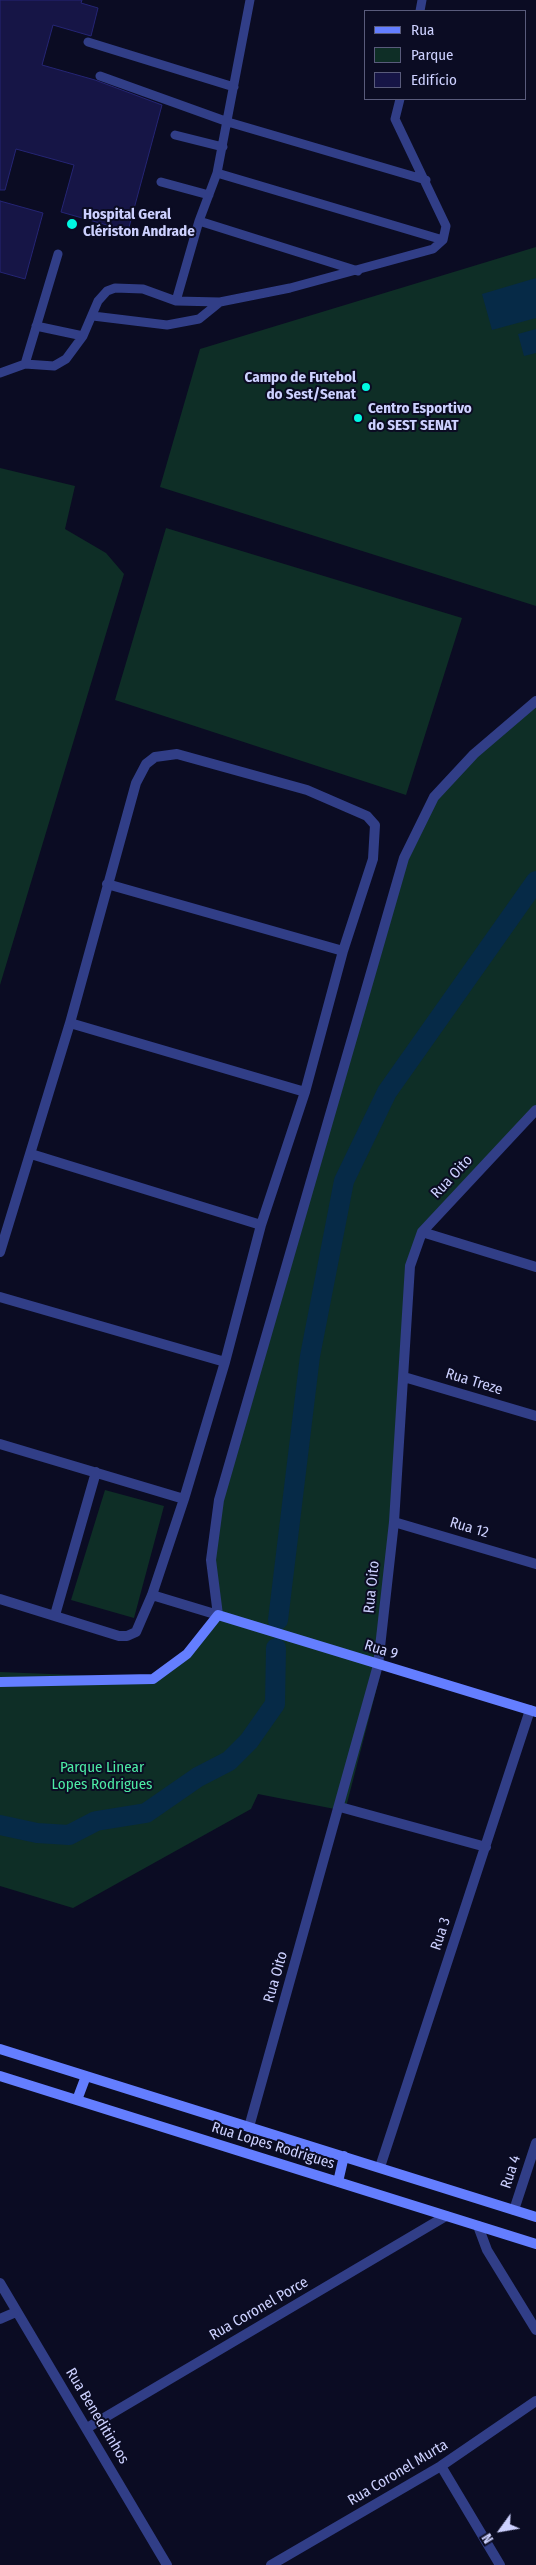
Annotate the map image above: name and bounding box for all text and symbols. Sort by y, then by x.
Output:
legend [364,10,526,100]
text: Rua [411,21,434,39]
text: Parque [411,46,454,64]
text: Edifício [411,71,457,89]
place label: Hospital Geral Clériston Andrade [83,206,195,241]
marker: Hospital Geral Clériston Andrade [65,217,79,231]
place label: Campo de Futebol do Sest/Senat [244,369,356,404]
marker: Campo de Futebol do Sest/Senat [360,381,372,393]
place label: Centro Esportivo do SEST SENAT [368,400,472,435]
marker: Centro Esportivo do SEST SENAT [352,412,364,424]
street label: Rua Oito [427,1152,477,1202]
street label: Rua Treze [443,1365,505,1399]
street label: Rua 12 [448,1514,490,1542]
street label: Rua Oito [360,1560,384,1614]
street label: Rua 9 [362,1636,400,1664]
park label: Parque Linear Lopes Rodrigues [52,1759,152,1794]
street label: Rua 3 [427,1915,455,1953]
street label: Rua Oito [260,1949,292,2005]
street label: Rua Lopes Rodrigues [209,2119,337,2173]
street label: Rua 4 [497,2153,525,2191]
street label: Rua Coronel Porce [206,2273,312,2345]
street label: Rua Beneditinhos [61,2365,133,2467]
street label: Rua Coronel Murta [345,2436,451,2510]
north arrow [476,2505,526,2555]
text: N [478,2530,497,2546]

